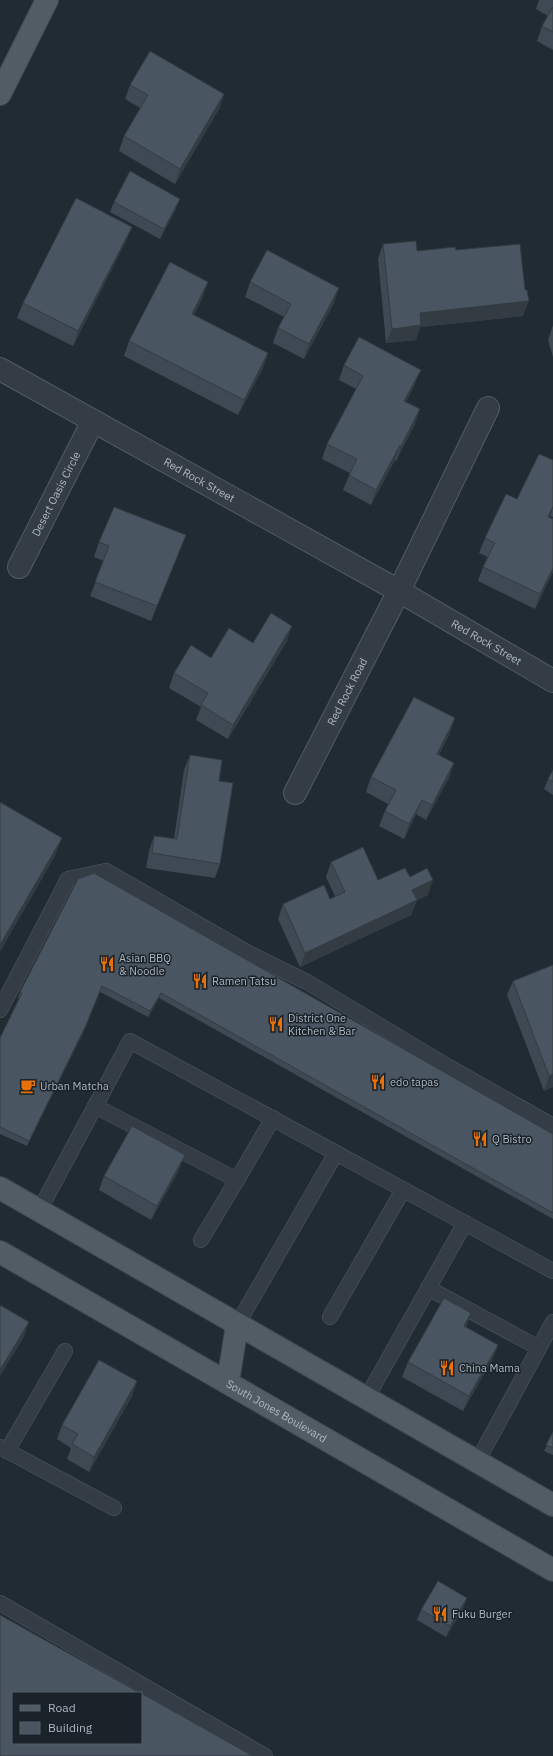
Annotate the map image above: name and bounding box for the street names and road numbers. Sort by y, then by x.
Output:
street label: Desert Oasis Circle [29,449,83,539]
street label: Red Rock Street [161,454,237,505]
street label: Red Rock Street [449,616,524,668]
street label: Red Rock Road [324,655,370,728]
street label: South Jones Boulevard [224,1377,329,1445]

